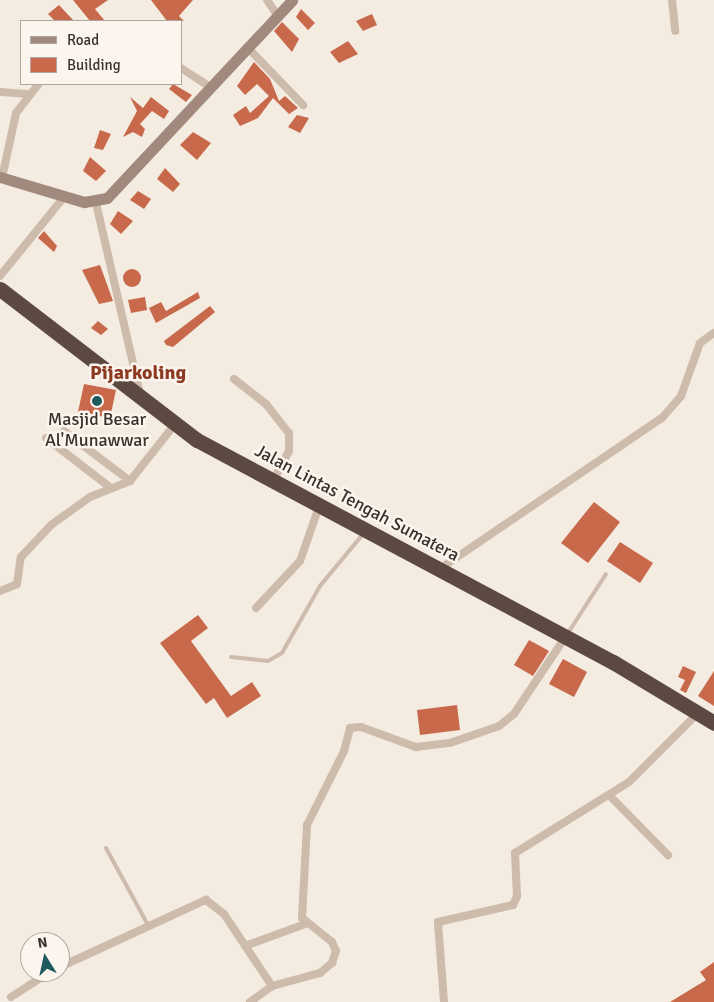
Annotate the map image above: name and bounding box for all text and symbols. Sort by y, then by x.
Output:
legend [20,20,182,85]
text: Road [67,31,99,49]
text: Building [67,56,121,74]
district label: Pijarkoling [90,360,186,384]
marker: Masjid Besar Al'Munawwar [91,395,103,407]
place label: Masjid Besar Al'Munawwar [45,409,149,452]
street label: Jalan Lintas Tengah Sumatera [251,440,463,566]
north arrow [20,932,70,982]
text: N [36,934,49,952]

